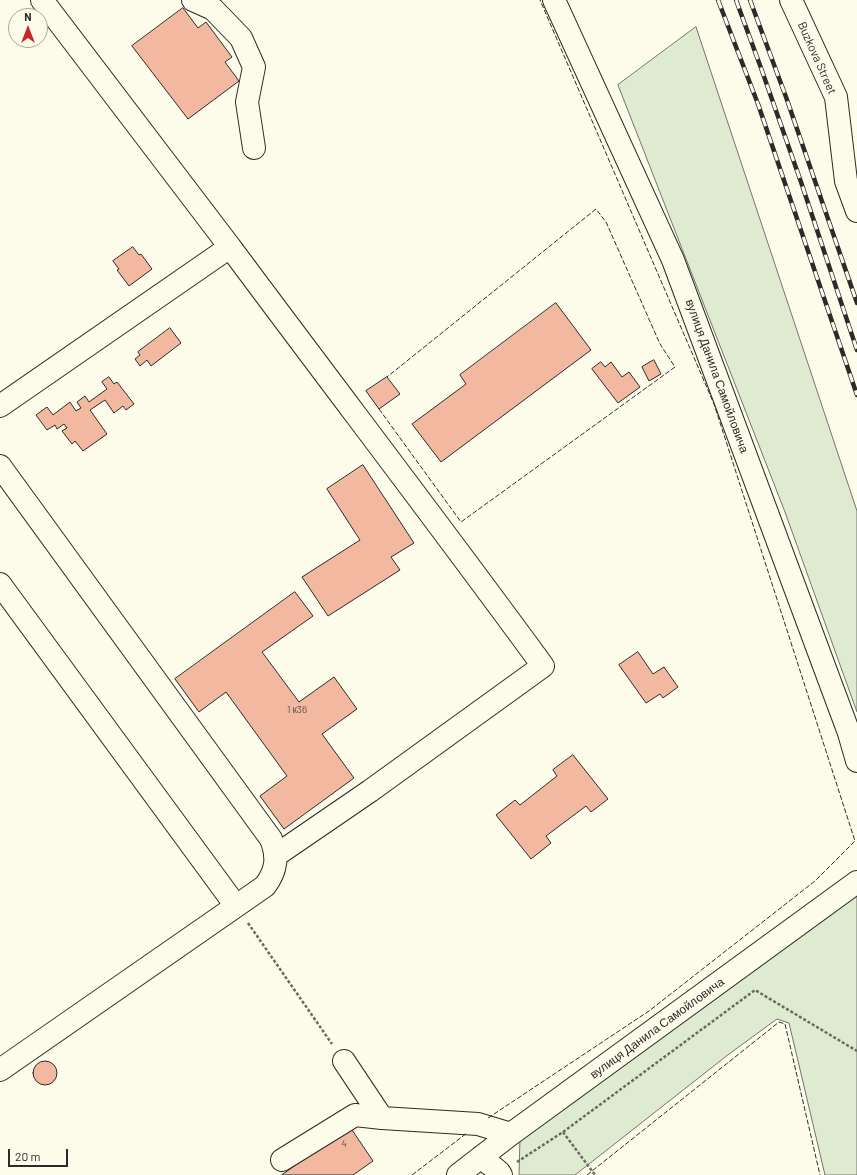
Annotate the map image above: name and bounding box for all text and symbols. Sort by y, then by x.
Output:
north arrow [8,8,48,48]
text: N [24,10,32,23]
street label: Buzkova Street [795,19,839,97]
street label: вулиця Данила Самойловича [682,297,752,455]
house number: 1 к36 [287,704,307,716]
street label: вулиця Данила Самойловича [587,974,727,1082]
house number: 4 [341,1138,347,1150]
scale bar [10,1141,70,1167]
text: 20 m [15,1149,41,1163]

